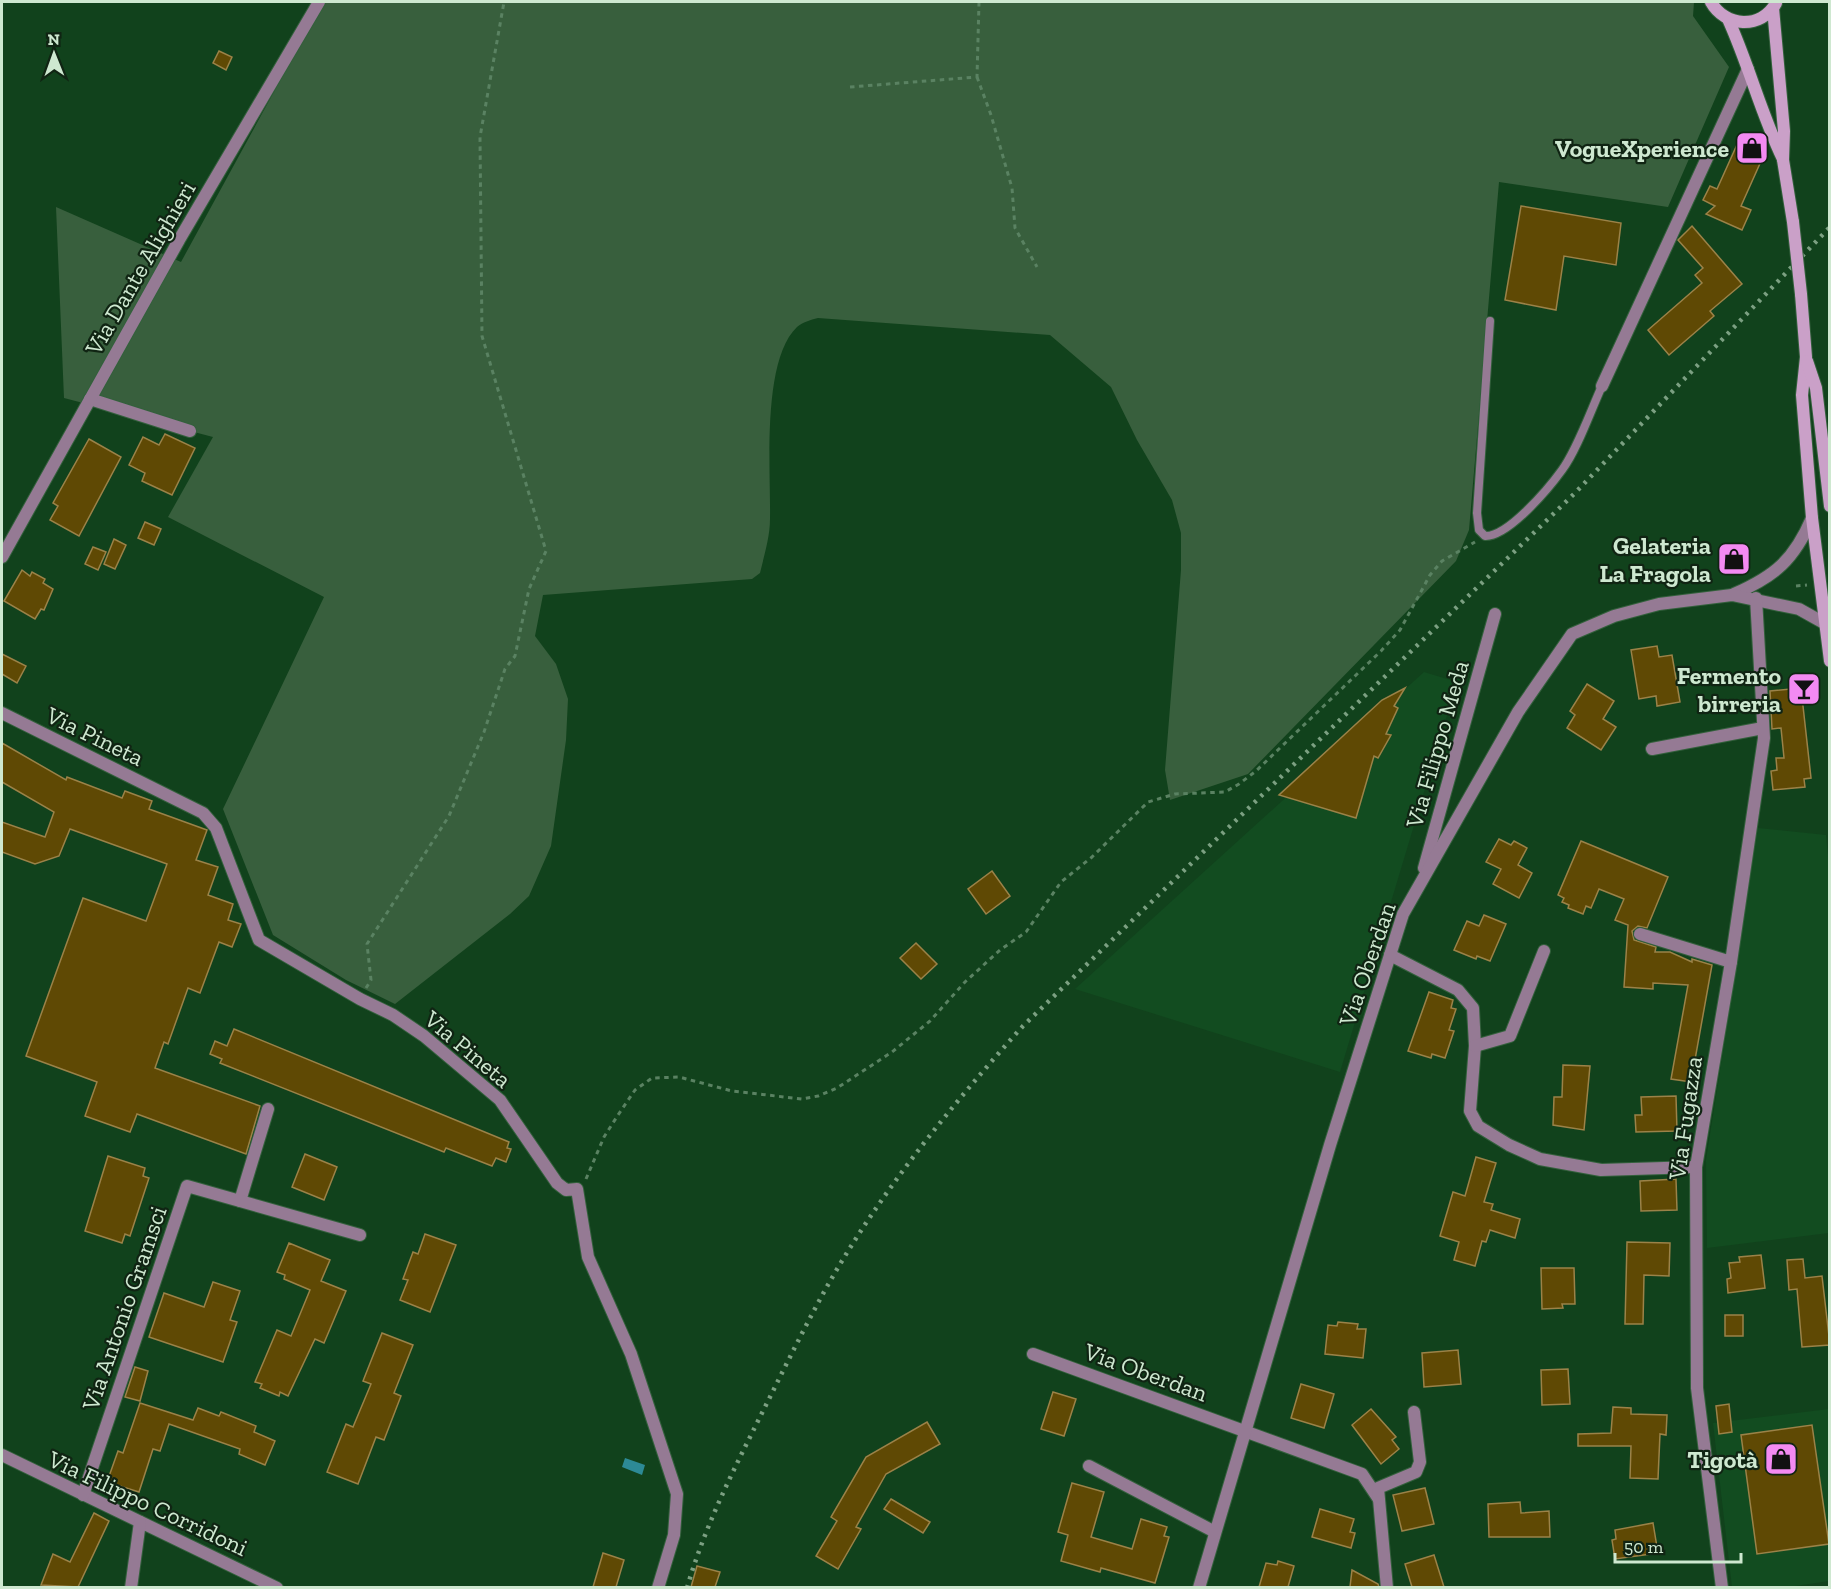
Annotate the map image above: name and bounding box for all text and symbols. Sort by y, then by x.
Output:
north arrow [24,24,84,84]
text: N [47,30,60,49]
shop icon: VogueXperience [1734,130,1770,166]
place label: VogueXperience [1555,134,1729,163]
street label: Via Dante Alighieri [78,176,202,361]
place label: Gelateria La Fragola [1599,531,1711,588]
shop icon: Gelateria La Fragola [1716,541,1752,577]
street label: Via Filippo Meda [1399,657,1475,832]
place label: Fermento birreria [1677,661,1781,718]
bar icon: Fermento birreria [1786,671,1822,707]
street label: Via Pineta [41,700,149,772]
street label: Via Oberdan [1332,898,1402,1031]
street label: Via Pineta [418,1004,518,1094]
street label: Via Fugazza [1662,1054,1708,1183]
street label: Via Antonio Gramsci [75,1202,173,1415]
street label: Via Oberdan [1080,1336,1212,1408]
shop icon: Tigotà [1763,1441,1799,1477]
street label: Via Filippo Corridoni [43,1444,253,1562]
place label: Tigotà [1687,1445,1758,1474]
scale bar [1615,1526,1741,1564]
text: 50 m [1624,1536,1664,1558]

